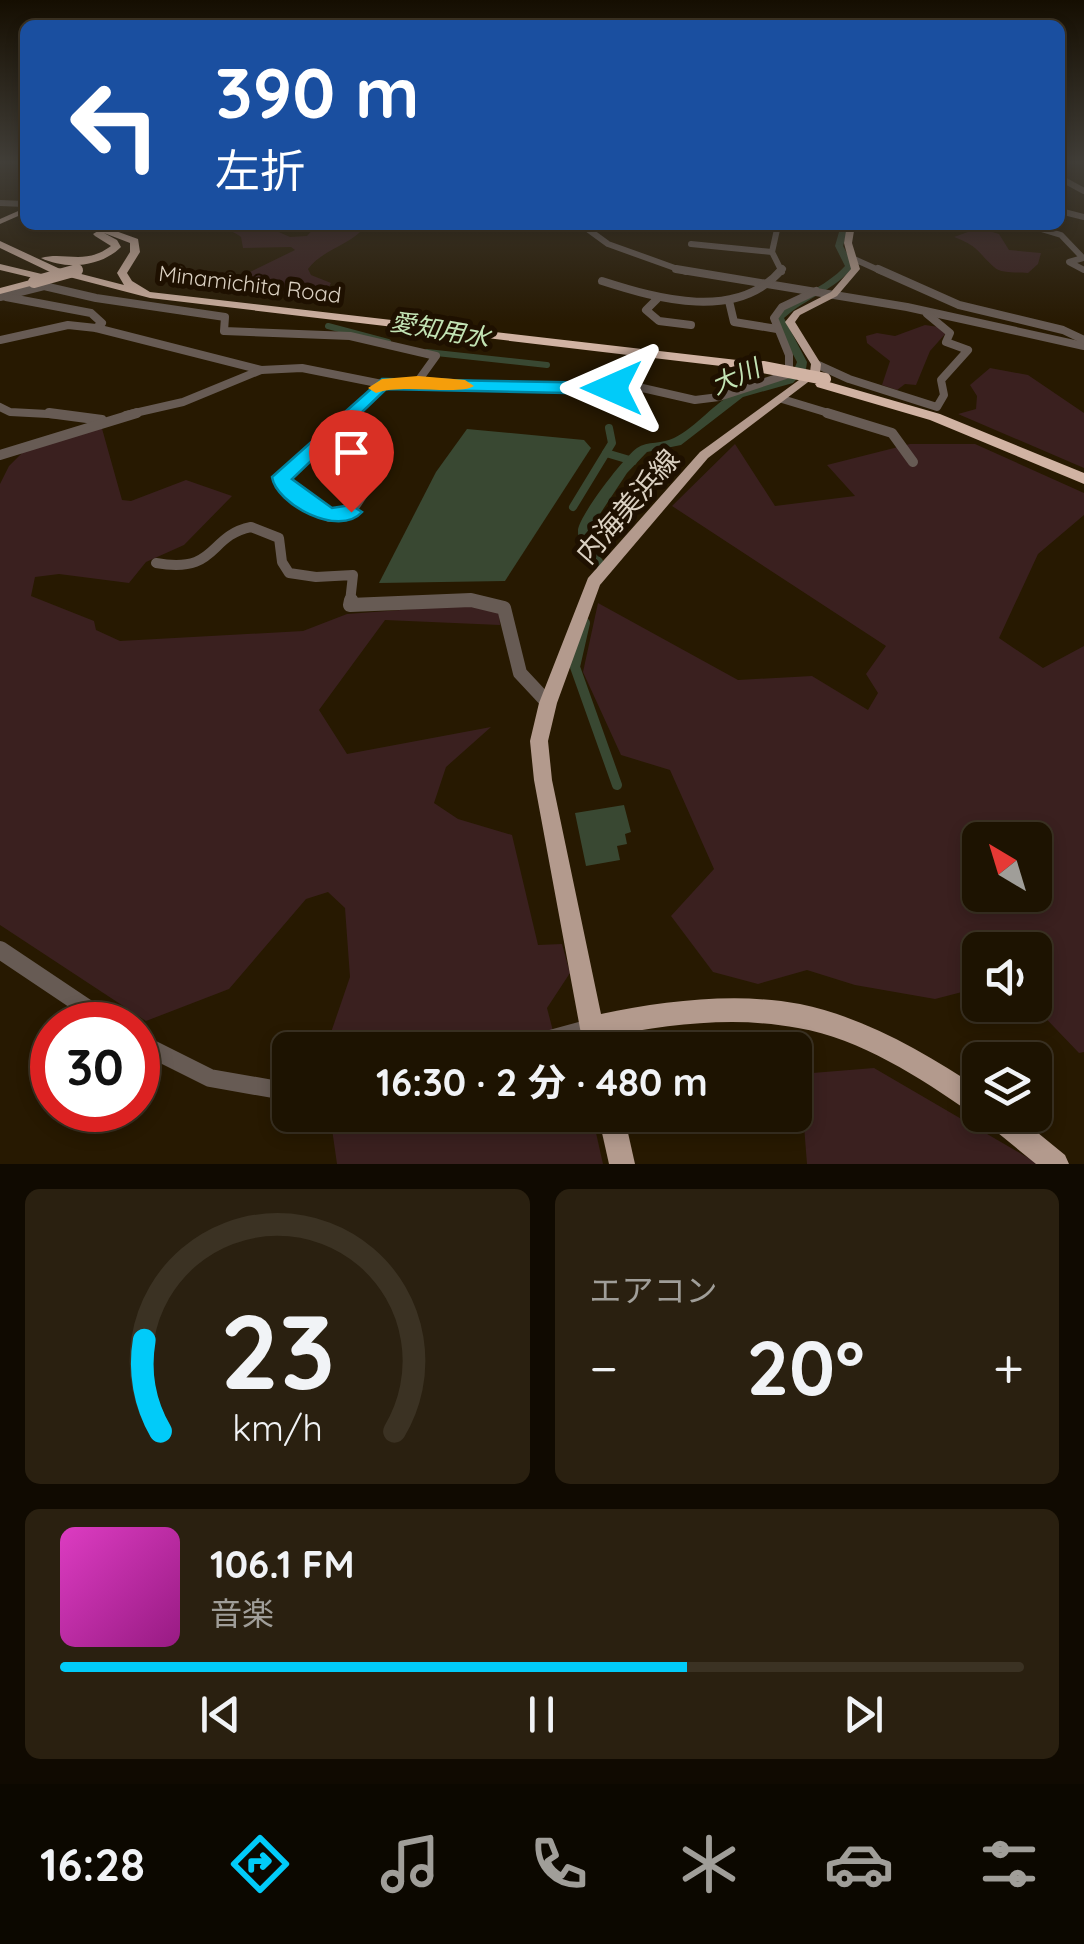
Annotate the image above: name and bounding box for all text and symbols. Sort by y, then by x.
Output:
text: 390 m [215,48,419,136]
icon: left [50,60,180,190]
text: 左折 [215,142,305,198]
street label: Minamichita Road [157,259,343,309]
water label: 愛知用水 [388,305,495,353]
position arrow [560,336,664,440]
water label: 大川 [706,350,767,400]
pin [309,410,394,513]
icon: arrive [324,425,379,480]
street label: 内海美浜線 [568,442,686,570]
north arrow [962,822,1052,912]
map controls [962,822,1052,1132]
button: sound [962,932,1052,1022]
speed limit sign: 30 [30,1002,160,1132]
button: layers [962,1042,1052,1132]
text: 16:30 · 2 分 · 480 m [376,1058,708,1106]
text: エアコン [590,1270,718,1310]
text: 23 [220,1285,335,1415]
text: 20° [746,1320,865,1414]
text: − [590,1333,618,1402]
text: + [993,1333,1024,1402]
text: km/h [232,1405,323,1450]
text: 106.1 FM [210,1540,355,1588]
text: 音楽 [210,1593,274,1633]
icon: previous [193,1687,248,1742]
icon: pause [514,1687,569,1742]
icon: next [836,1687,891,1742]
icon: directions [225,1829,295,1899]
icon: music [375,1829,445,1899]
icon: phone [524,1829,594,1899]
icon: climate [674,1829,744,1899]
icon: car [824,1829,894,1899]
icon: filters [974,1829,1044,1899]
text: 16:28 [40,1836,145,1892]

